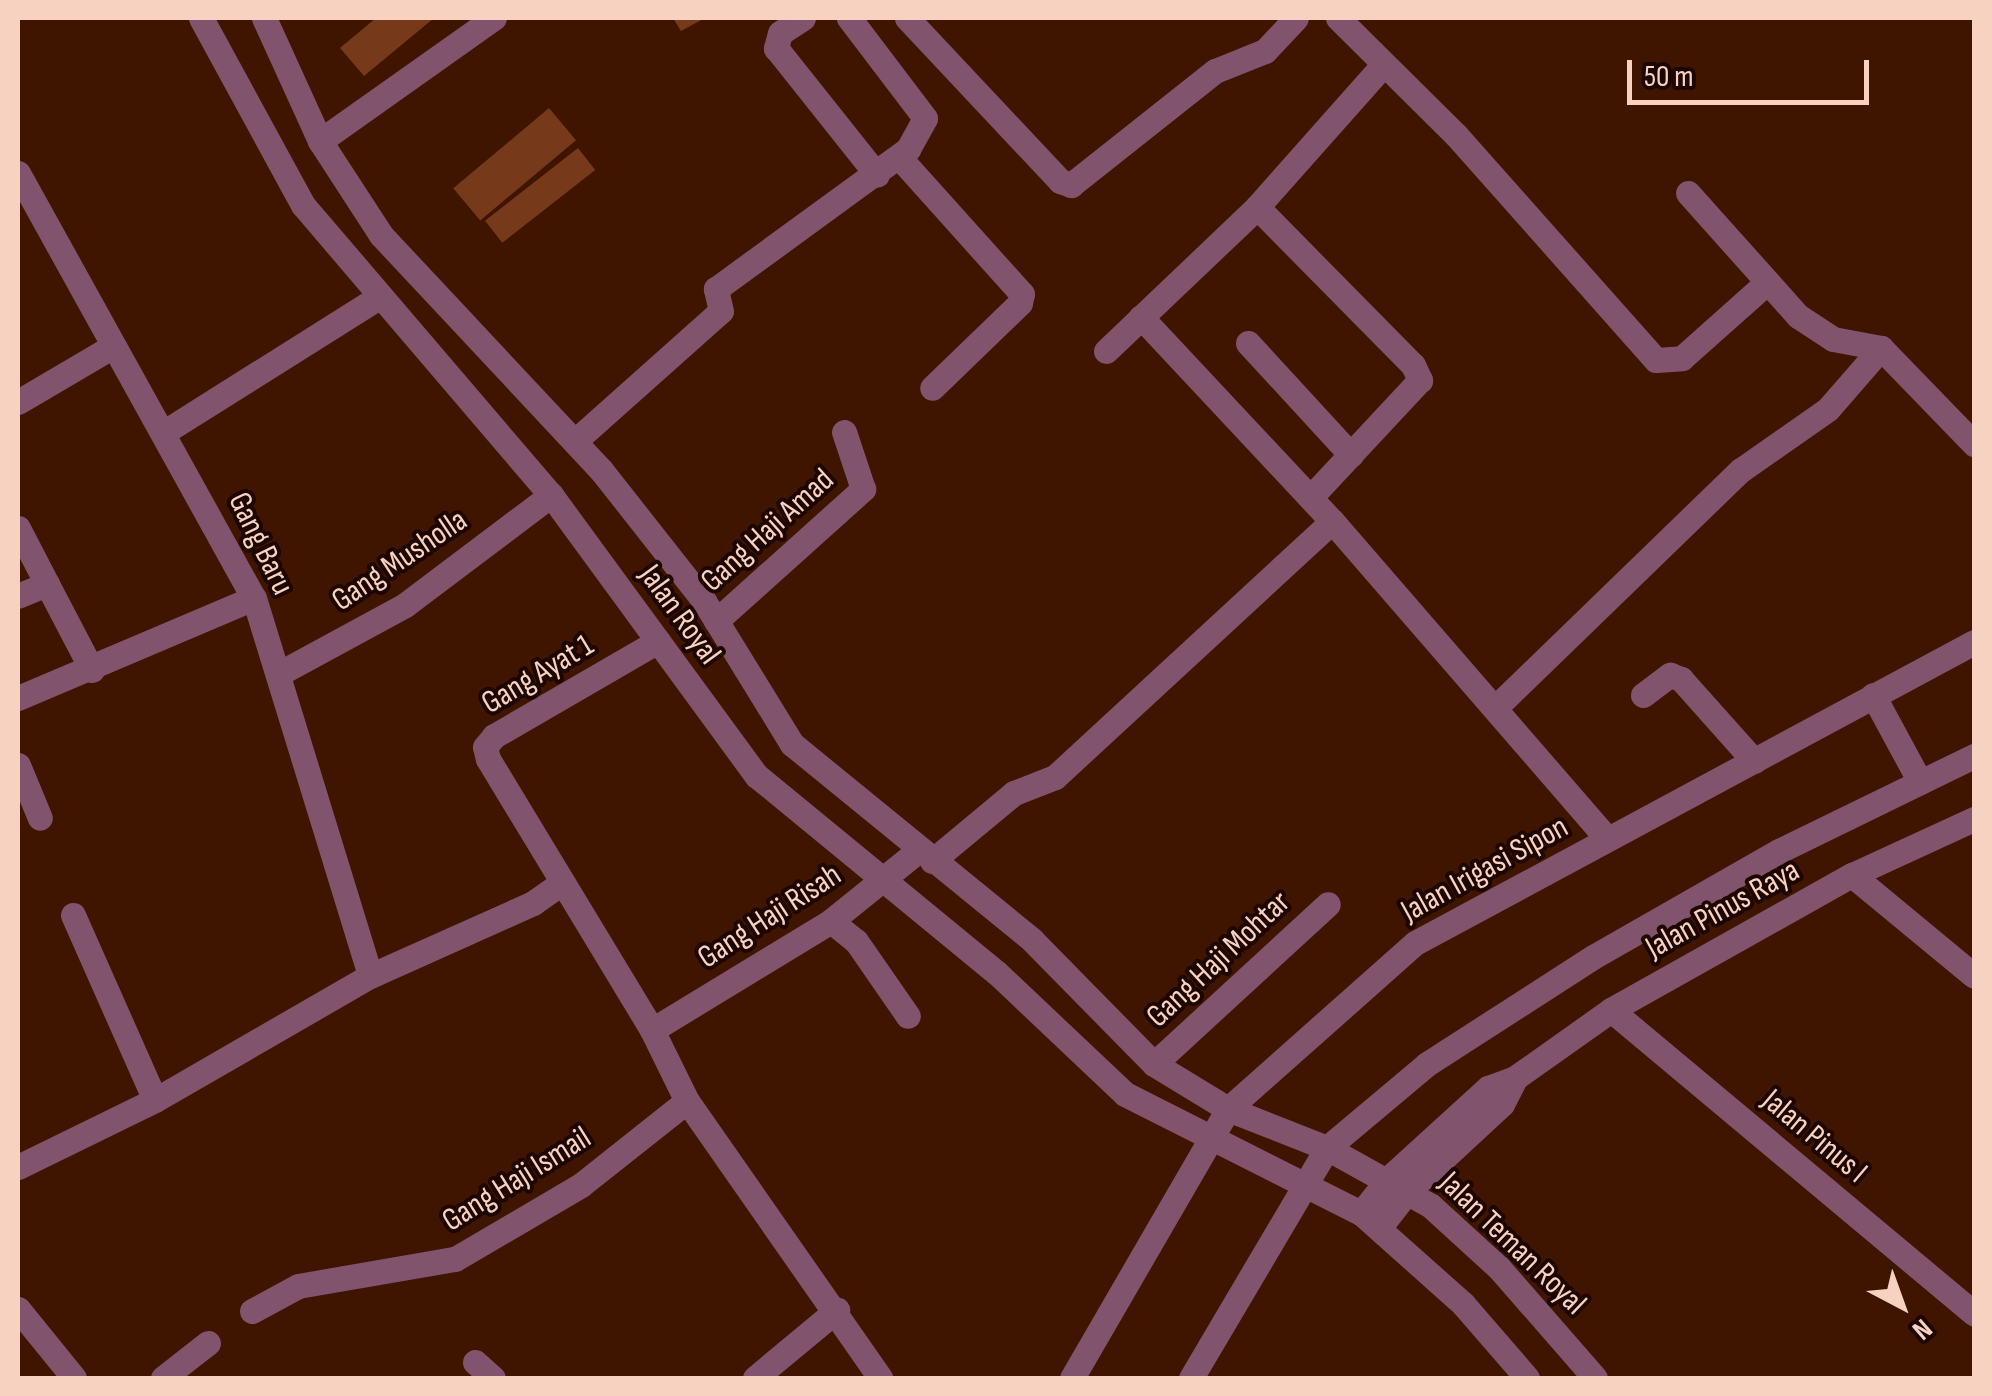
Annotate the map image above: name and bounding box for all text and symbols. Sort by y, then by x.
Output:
scale bar [1632,40,1874,102]
text: 50 m [1644,59,1693,95]
street label: Gang Haji Amad [694,461,842,601]
street label: Gang Baru [219,487,301,601]
street label: Gang Musholla [325,502,475,620]
street label: Jalan Royal [630,558,728,672]
street label: Gang Ayat 1 [475,627,601,723]
street label: Jalan Irigasi Sipon [1395,808,1575,932]
street label: Jalan Pinus Raya [1639,852,1807,968]
street label: Gang Haji Risah [691,856,849,978]
street label: Gang Haji Mohtar [1139,884,1299,1036]
street label: Jalan Pinus I [1754,1082,1874,1192]
street label: Gang Haji Ismail [436,1119,598,1241]
street label: Jalan Teman Royal [1431,1165,1593,1323]
north arrow [1852,1256,1952,1356]
text: N [1906,1312,1938,1346]

